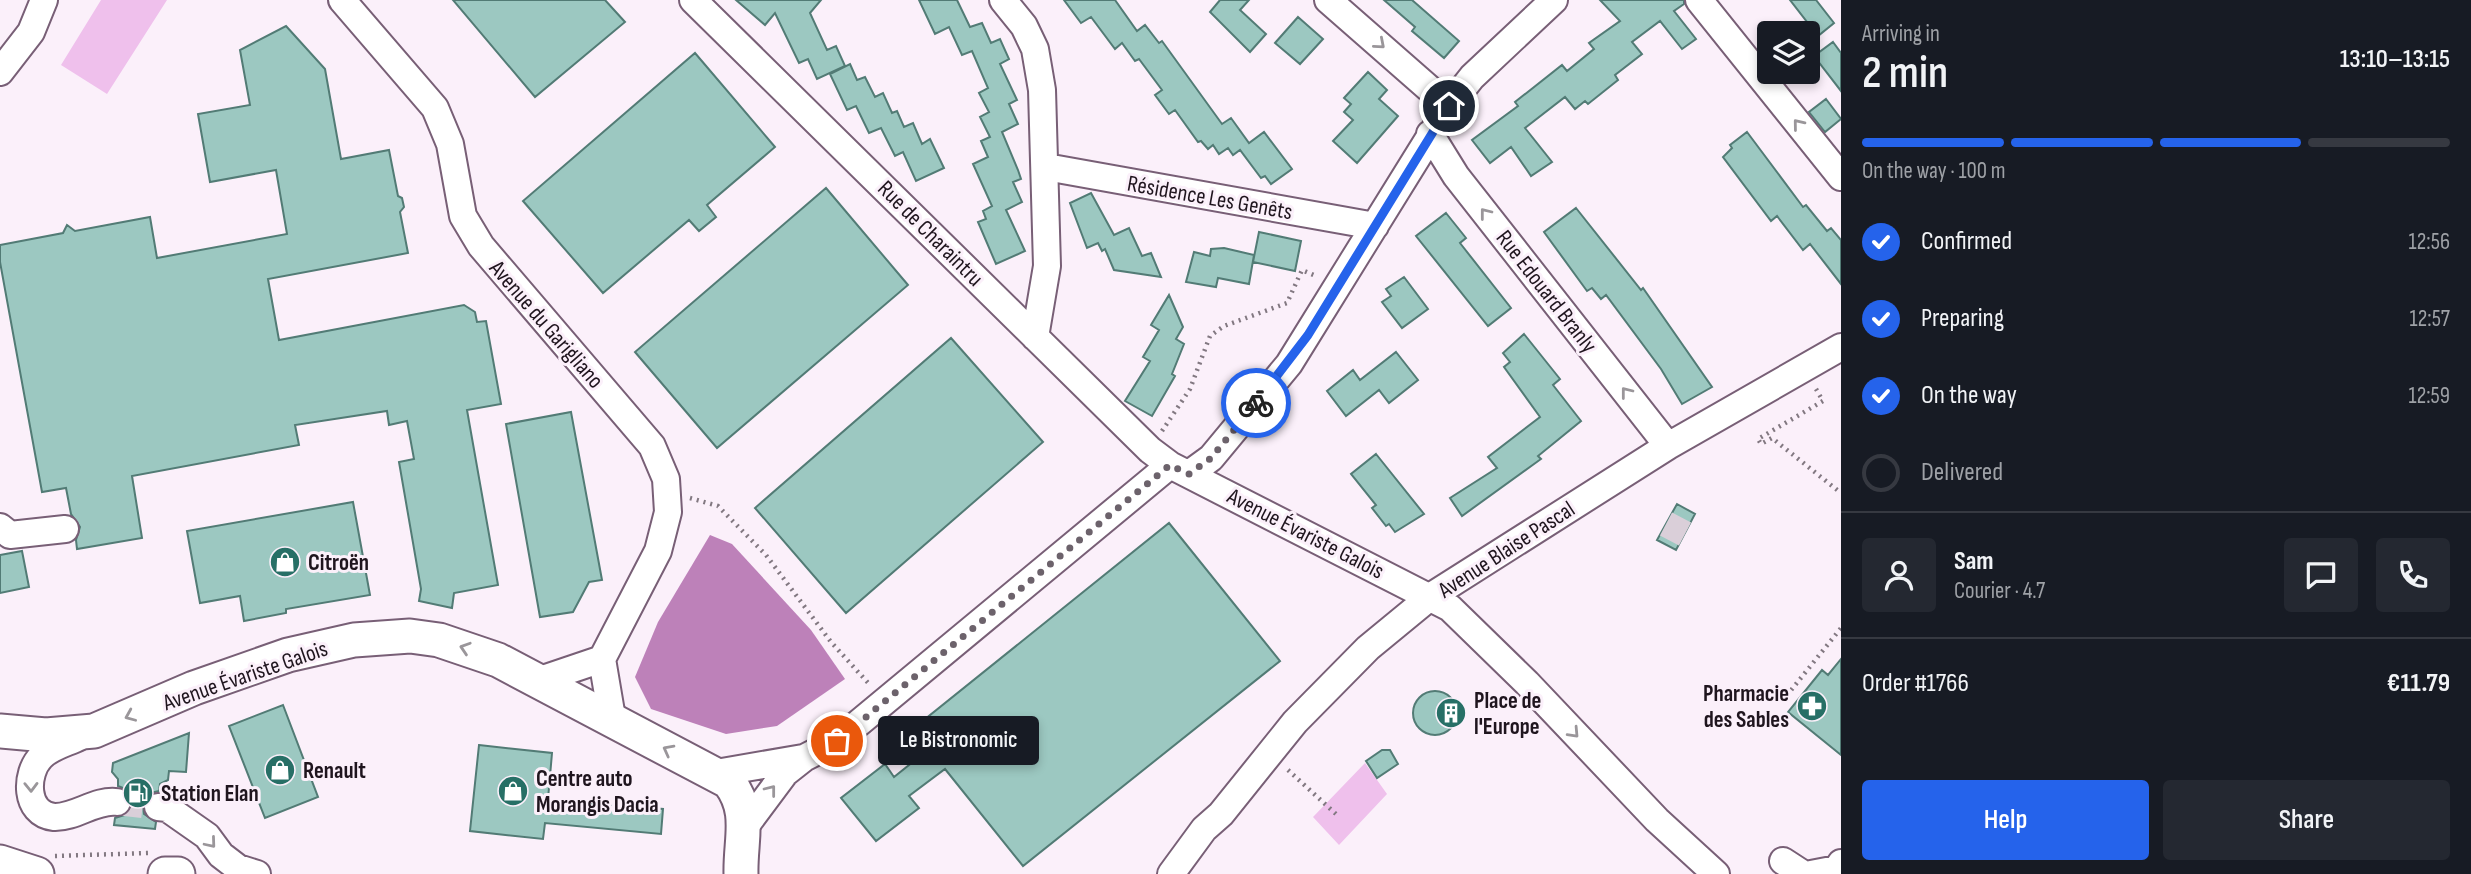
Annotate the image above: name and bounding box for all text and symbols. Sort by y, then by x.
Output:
text: Arriving in [1862,20,1940,48]
map controls [1757,21,1820,84]
button: layers [1757,21,1820,84]
one-way arrow [1372,36,1385,48]
text: 13:10–13:15 [2340,44,2450,75]
text: 2 min [1862,46,1948,101]
pin [1419,76,1479,136]
icon: home [1430,87,1468,125]
one-way arrow [1794,119,1807,132]
text: On the way · 100 m [1862,157,2006,185]
street label: Résidence Les Genêts [1125,170,1295,226]
street label: Rue de Charaintru [872,175,989,292]
one-way arrow [1481,209,1494,221]
icon: check [1862,223,1900,261]
street label: Rue Edouard Branly [1490,225,1603,359]
text: Confirmed [1921,226,2012,257]
text: 12:56 [2409,228,2450,256]
street label: Avenue du Garigliano [482,254,609,394]
icon: check [1862,300,1900,338]
text: Preparing [1921,303,2004,334]
text: 12:57 [2410,305,2450,333]
courier [1221,368,1291,438]
icon: check [1862,377,1900,415]
text: On the way [1921,380,2017,411]
text: 12:59 [2408,382,2450,410]
icon: bike [1237,384,1275,422]
one-way arrow [1621,388,1634,400]
text: Delivered [1921,457,2003,488]
street label: Avenue Évariste Galois [1222,482,1389,585]
street label: Avenue Blaise Pascal [1432,495,1580,605]
button: person [1862,538,1936,612]
button: chat [2284,538,2358,612]
button: phone [2376,538,2450,612]
shop icon: Citroën [268,545,302,579]
text: Sam [1954,546,1994,577]
place label: Citroën [308,549,369,577]
text: Courier · 4.7 [1954,577,2045,605]
street label: Avenue Évariste Galois [158,635,331,718]
one-way arrow [459,642,472,656]
text: Order #1766 [1862,668,1969,699]
text: €11.79 [2387,668,2450,699]
place label: Pharmacie des Sables [1703,680,1789,734]
place label: Place de l'Europe [1474,687,1541,741]
pharmacy icon: Pharmacie des Sables [1795,689,1829,723]
building icon: Place de l'Europe [1434,696,1468,730]
one-way arrow [124,707,136,721]
pin [807,711,867,771]
callout: Le Bistronomic [879,716,1040,766]
icon: bag [818,722,856,760]
one-way arrow [1566,725,1579,738]
text: Le Bistronomic [899,726,1018,754]
one-way arrow [663,745,675,758]
shop icon: Renault [263,753,297,787]
place label: Renault [303,757,366,785]
place label: Centre auto Morangis Dacia [536,765,659,819]
shop icon: Centre auto Morangis Dacia [496,774,530,808]
fuel station icon: Station Elan [121,776,155,810]
place label: Station Elan [161,780,259,808]
button: Help [1862,780,2149,860]
button: Share [2163,780,2450,860]
one-way arrow [24,781,39,792]
one-way arrow [762,786,775,798]
one-way arrow [203,834,215,847]

